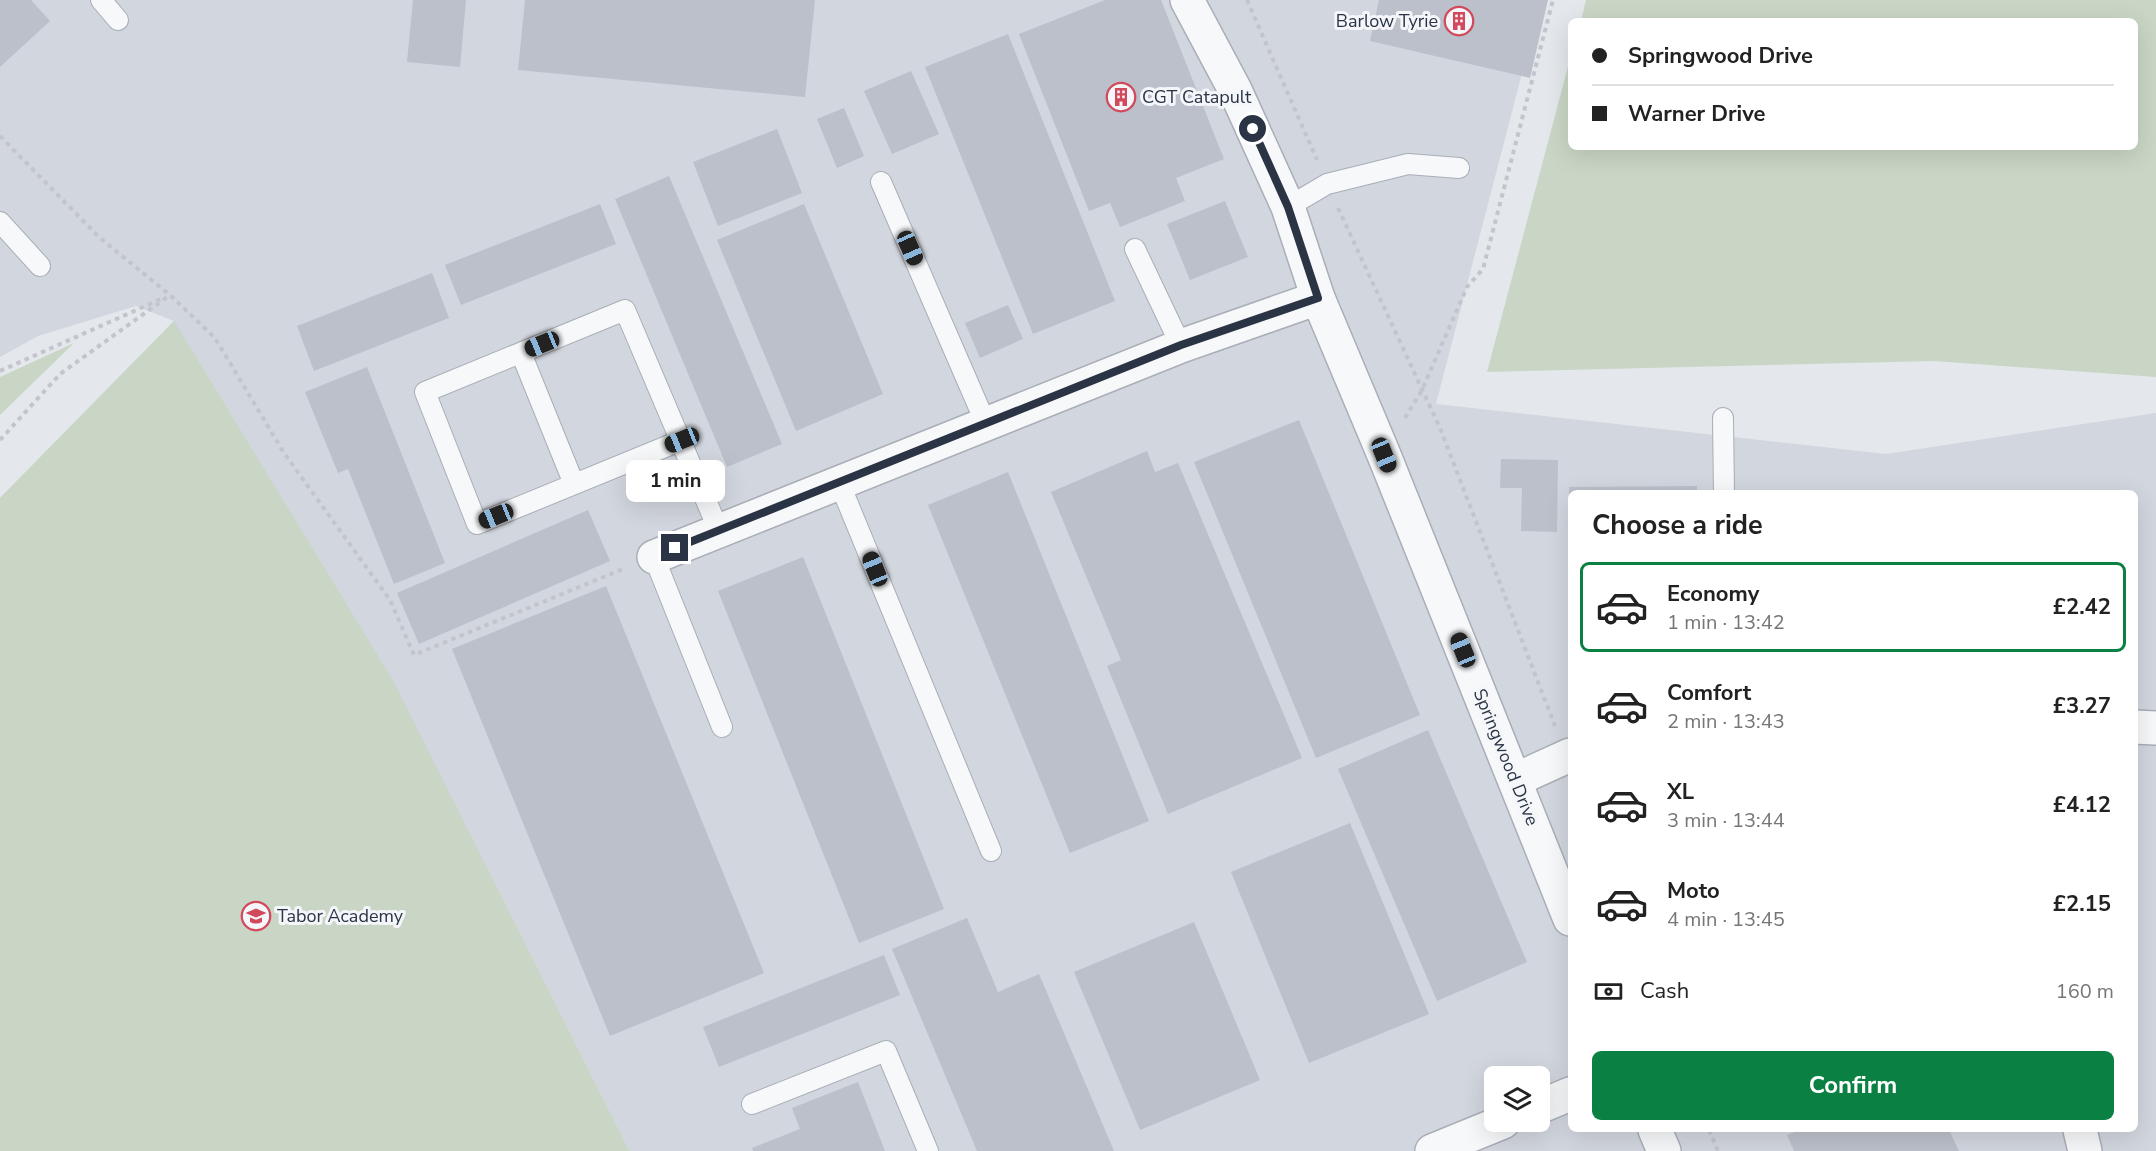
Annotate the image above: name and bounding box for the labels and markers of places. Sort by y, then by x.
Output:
building icon: Barlow Tyrie [1443,5,1475,37]
place label: Barlow Tyrie [1336,9,1438,33]
building icon: CGT Catapult [1105,81,1137,113]
place label: CGT Catapult [1142,85,1252,109]
school or university icon: Tabor Academy [240,900,272,932]
place label: Tabor Academy [277,904,404,928]

